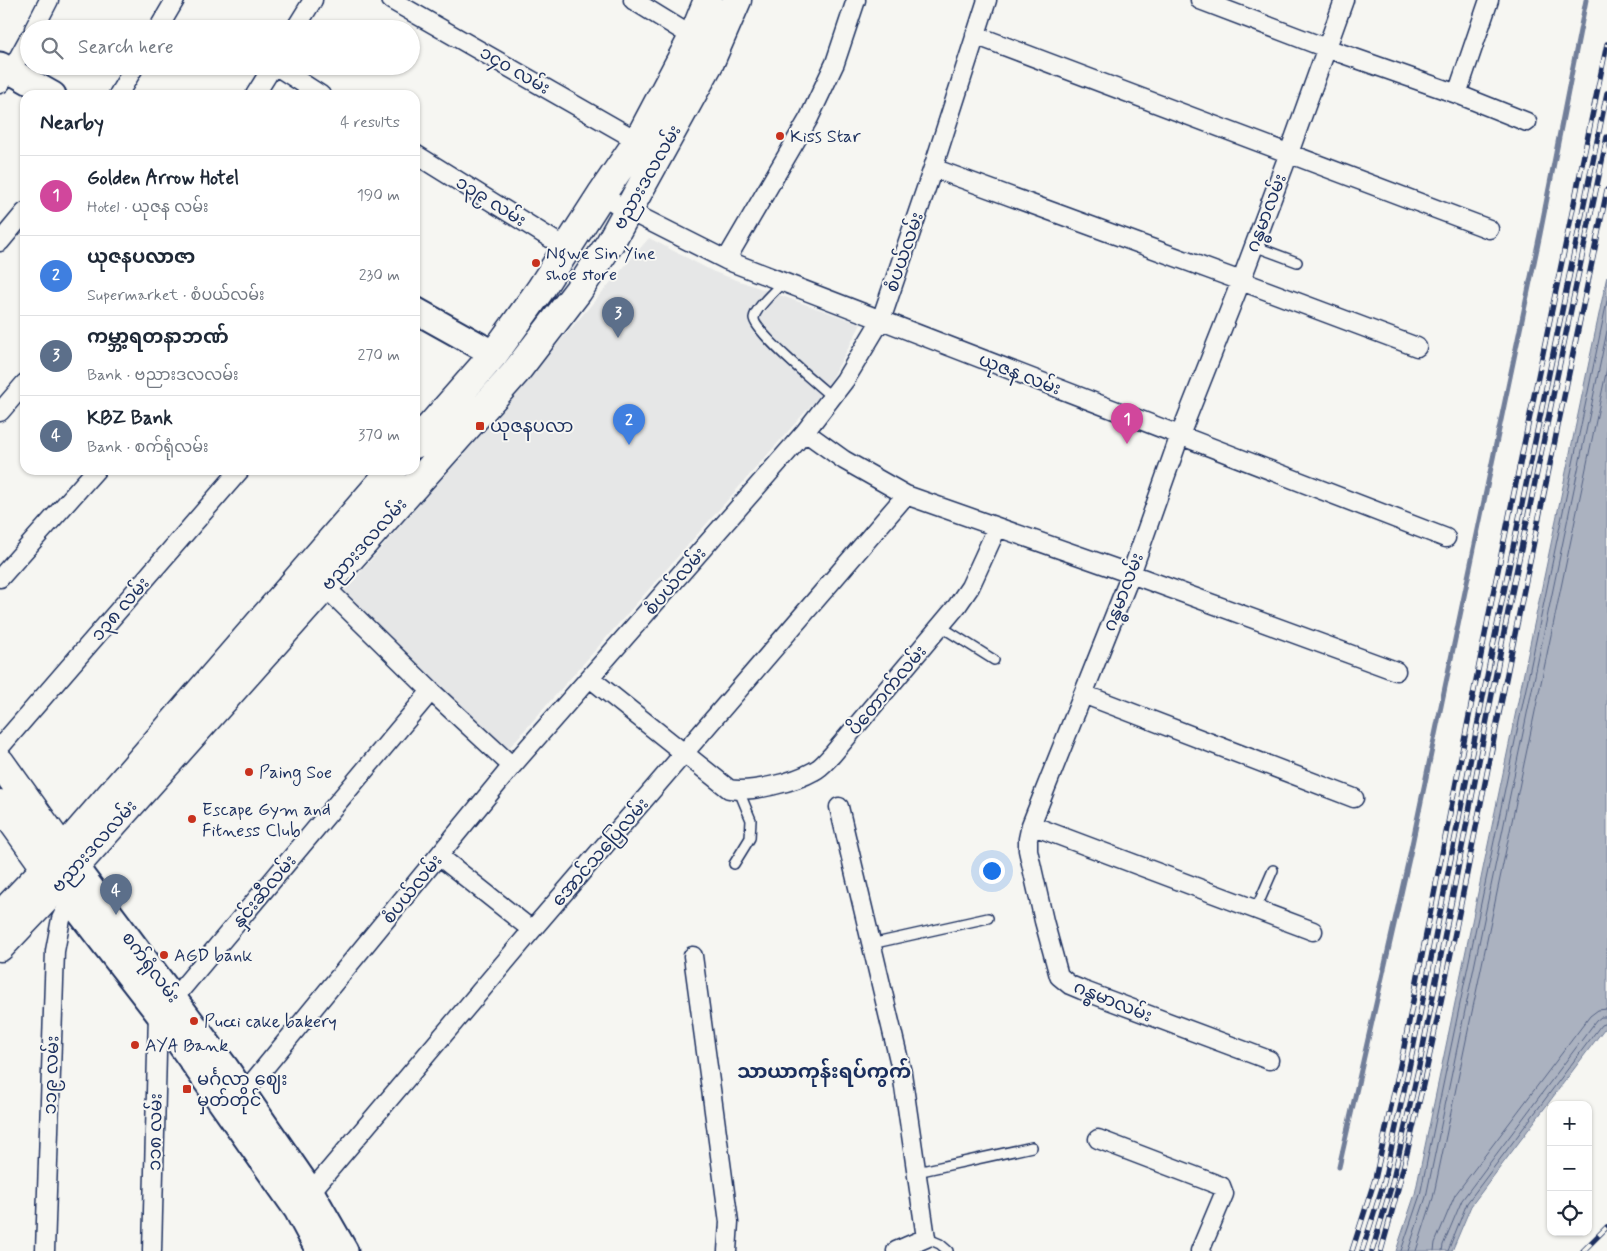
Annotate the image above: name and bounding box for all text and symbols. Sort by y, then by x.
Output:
search box [20,20,420,75]
icon: search [38,34,66,62]
text: Search here [78,35,174,60]
street label: ၁၄၀ လမ်း [474,39,555,102]
text: Nearby [40,109,104,137]
text: 4 results [340,112,400,133]
street label: ဗညားဒလလမ်း [606,120,689,235]
place label: Kiss Star [790,125,861,149]
marker: Kiss Star [774,130,786,142]
text: Golden Arrow Hotel [87,166,239,191]
street label: ၁၃၉ လမ်း [450,169,531,235]
street label: ဂန္ဓမာလမ်း [1239,170,1295,257]
text: 1 [52,185,60,206]
text: 190 m [357,185,400,206]
text: Hotel · ယုဇန လမ်း [87,197,209,218]
street label: စံပယ်လမ်း [878,208,930,296]
place label: Ngwe Sin Yine shoe store [546,242,656,287]
text: ယုဇနပလာဇာ [87,245,195,270]
marker: Ngwe Sin Yine shoe store [530,257,542,269]
text: 2 [52,265,60,286]
text: 230 m [359,265,400,286]
text: Supermarket · စံပယ်လမ်း [87,285,265,306]
pin: 3 [602,297,634,338]
text: ကမ္ဘာ့ရတနာဘဏ် [87,325,229,350]
text: 3 [52,345,60,366]
text: 270 m [357,345,400,366]
street label: ယုဇန လမ်း [974,346,1065,403]
text: Bank · ဗညားဒလလမ်း [87,365,239,386]
pin: 1 [1111,403,1143,444]
pin: 2 [613,404,645,445]
text: KBZ Bank [87,406,173,431]
place label: ယုဇနပလာ [490,415,573,441]
marker: ယုဇနပလာ [474,420,486,432]
text: 4 [51,425,61,446]
text: 370 m [358,425,400,446]
text: Bank · စက်ရုံလမ်း [87,437,209,458]
street label: ဗညားဒလလမ်း [315,492,414,598]
street label: စံပယ်လမ်း [638,541,712,621]
street label: ဂန္ဓမာလမ်း [1096,549,1152,636]
street label: ၁၃၈ လမ်း [85,571,157,648]
street label: ပိတောက်လမ်း [841,639,933,741]
place label: Paing Soe [259,761,332,786]
marker: Paing Soe [243,766,255,778]
street label: အောင်သပြေလမ်း [545,792,656,913]
street label: ဗညားဒလလမ်း [45,794,144,900]
place label: Escape Gym and Fitness Club [202,798,331,843]
marker: Escape Gym and Fitness Club [186,813,198,825]
street label: နှင်းဆီလမ်း [225,848,304,934]
street label: စံပယ်လမ်း [376,848,448,930]
your location [979,858,1005,884]
pin: 4 [100,874,132,915]
street label: စက်ရုံလမ်း [114,926,186,1009]
place label: AGD bank [174,944,252,968]
marker: AGD bank [158,949,170,961]
street label: ဂန္ဓမာလမ်း [1069,974,1156,1031]
place label: Pucci cake bakery [204,1010,337,1034]
marker: Pucci cake bakery [188,1015,200,1027]
place label: AYA Bank [145,1034,228,1058]
street label: ၁၁၉ လမ်း [37,1035,67,1115]
marker: AYA Bank [129,1039,141,1051]
district label: သာယာကုန်းရပ်ကွက် [737,1058,911,1087]
place label: မင်္ဂလာ ဈေး မှတ်တိုင် [197,1067,288,1115]
marker: မင်္ဂလာ ဈေး မှတ်တိုင် [181,1083,193,1095]
street label: ၁၁၈ လမ်း [141,1093,169,1171]
map controls [1547,1101,1592,1236]
button: + [1547,1101,1592,1146]
button: − [1547,1146,1592,1191]
button: locate [1547,1191,1592,1236]

